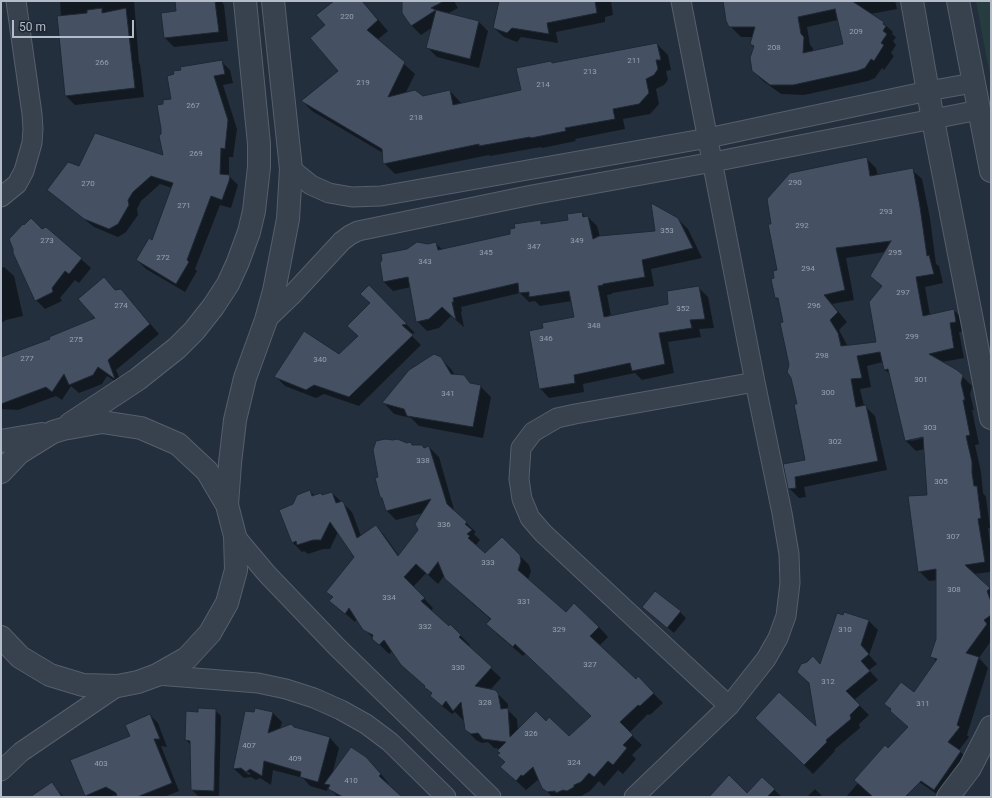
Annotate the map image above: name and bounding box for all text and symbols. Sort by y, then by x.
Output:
scale bar [14,12,136,38]
house number: 220 [340,12,354,22]
text: 50 m [19,20,46,34]
house number: 209 [849,27,863,37]
house number: 208 [767,43,781,53]
house number: 211 [627,56,641,66]
house number: 266 [95,58,109,68]
house number: 213 [583,67,597,77]
house number: 219 [356,78,370,88]
house number: 214 [536,80,550,90]
house number: 267 [186,101,200,111]
house number: 218 [409,113,423,123]
house number: 269 [189,149,203,159]
house number: 290 [788,178,802,188]
house number: 270 [81,179,95,189]
house number: 271 [177,201,191,211]
house number: 293 [879,207,893,217]
house number: 292 [795,221,809,231]
house number: 353 [660,226,674,236]
house number: 273 [40,236,54,246]
house number: 349 [570,236,584,246]
house number: 347 [527,242,541,252]
house number: 345 [479,248,493,258]
house number: 295 [888,248,902,258]
house number: 272 [156,253,170,263]
house number: 343 [418,257,432,267]
house number: 294 [801,264,815,274]
house number: 297 [896,288,910,298]
house number: 274 [114,301,128,311]
house number: 296 [807,301,821,311]
house number: 352 [676,304,690,314]
house number: 348 [587,321,601,331]
house number: 299 [905,332,919,342]
house number: 346 [539,334,553,344]
house number: 275 [69,335,83,345]
house number: 298 [815,351,829,361]
house number: 277 [20,354,34,364]
house number: 340 [313,355,327,365]
house number: 301 [914,375,928,385]
house number: 300 [821,388,835,398]
house number: 341 [441,389,455,399]
house number: 303 [923,423,937,433]
house number: 302 [828,437,842,447]
house number: 338 [416,456,430,466]
house number: 305 [934,477,948,487]
house number: 336 [437,520,451,530]
house number: 307 [946,532,960,542]
house number: 333 [481,558,495,568]
house number: 308 [947,585,961,595]
house number: 334 [382,593,396,603]
house number: 331 [517,597,531,607]
house number: 332 [418,622,432,632]
house number: 329 [552,625,566,635]
house number: 310 [838,625,852,635]
house number: 327 [583,660,597,670]
house number: 330 [451,663,465,673]
house number: 312 [821,677,835,687]
house number: 328 [478,698,492,708]
house number: 311 [916,699,930,709]
house number: 326 [524,729,538,739]
house number: 407 [242,741,256,751]
house number: 409 [288,754,302,764]
house number: 324 [567,758,581,768]
house number: 403 [94,759,108,769]
house number: 410 [344,776,358,786]

